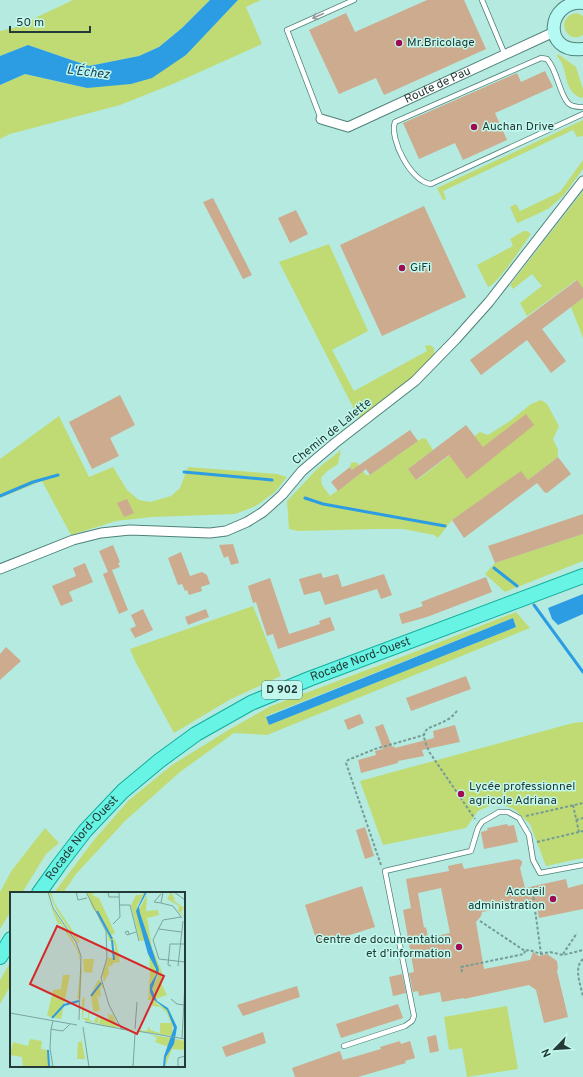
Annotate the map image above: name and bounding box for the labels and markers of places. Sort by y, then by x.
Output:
place label: Mr.Bricolage [407,35,475,51]
marker: Mr.Bricolage [394,38,404,48]
place label: Auchan Drive [482,119,554,135]
marker: Auchan Drive [469,122,479,132]
place label: GiFi [410,260,431,276]
marker: GiFi [397,263,407,273]
place label: Lycée professionnel agricole Adriana [469,779,575,809]
marker: Lycée professionnel agricole Adriana [456,789,466,799]
place label: Accueil administration [468,884,545,914]
marker: Accueil administration [548,894,558,904]
place label: Centre de documentation et d’information [315,932,451,962]
marker: Centre de documentation et d’information [454,942,464,952]

